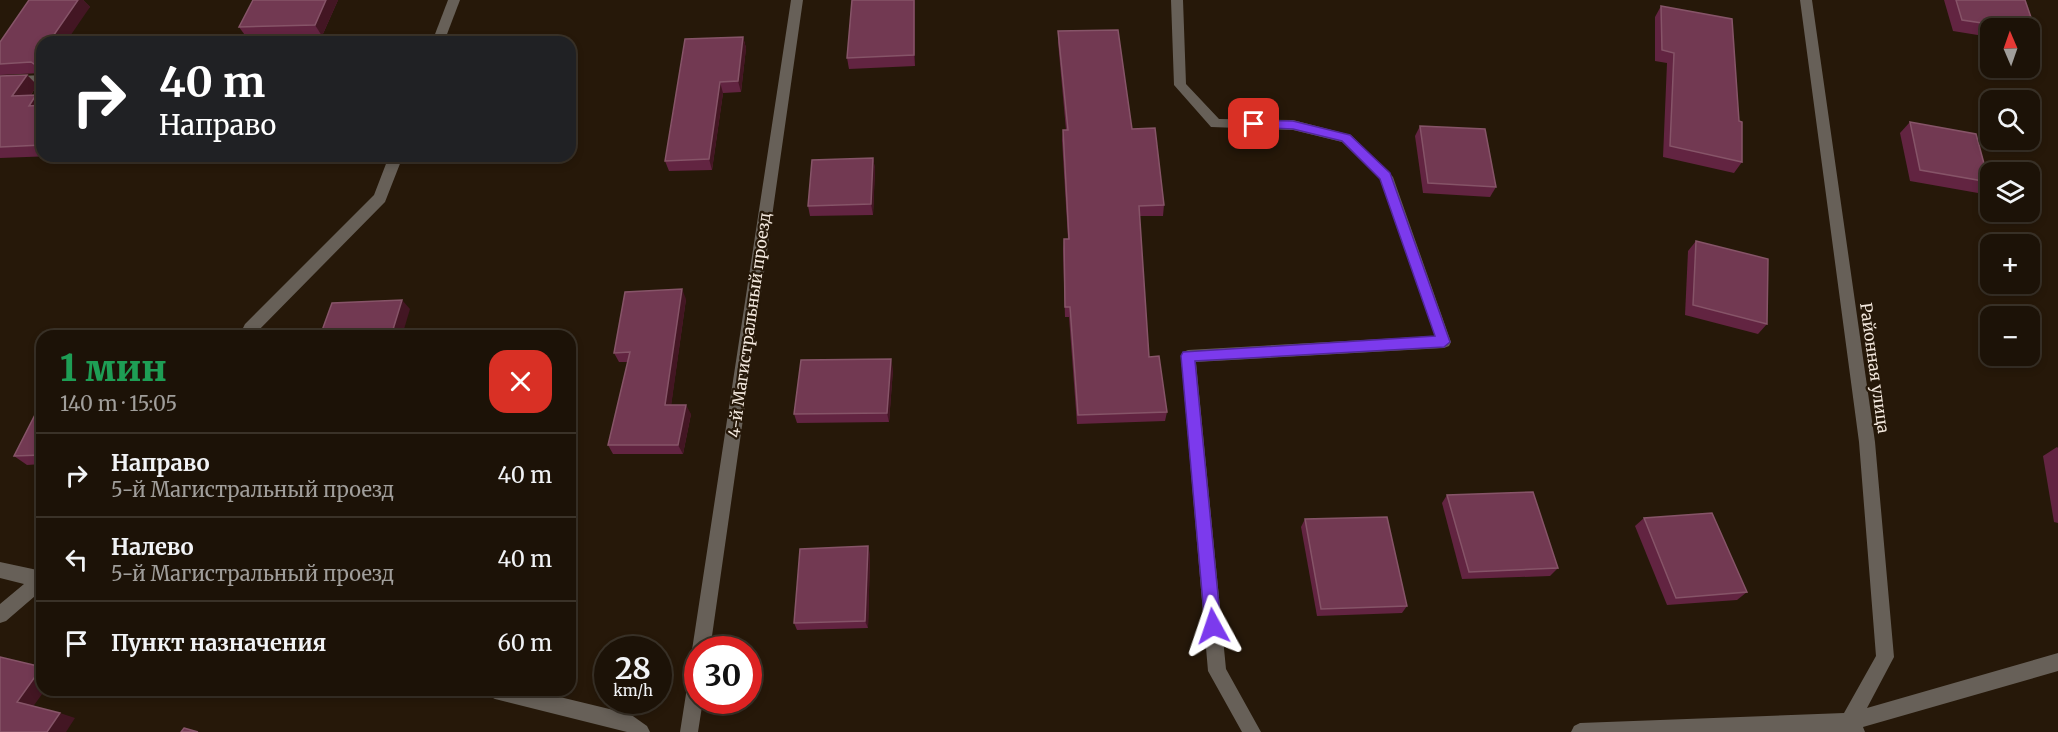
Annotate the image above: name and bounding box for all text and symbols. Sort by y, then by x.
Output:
north arrow [1980,18,2040,78]
map controls [1980,18,2040,366]
text: 40 m [159,56,265,108]
icon: right [60,60,138,138]
button: search [1980,90,2040,150]
pin [1228,98,1279,149]
icon: arrive [1237,107,1270,140]
text: Направо [159,108,276,142]
button: layers [1980,162,2040,222]
street label: 4-й Магистральный проезд [723,211,775,439]
button: + [1980,234,2040,294]
street label: Районная улица [1856,301,1894,435]
button: − [1980,306,2040,366]
text: 1 мин [60,346,167,391]
button: close [489,350,552,413]
text: 140 m · 15:05 [60,391,177,416]
text: Направо [111,449,210,477]
icon: right [60,459,93,492]
text: 40 m [497,461,552,489]
text: 5-й Магистральный проезд [111,477,394,502]
text: Налево [111,533,194,561]
icon: left [60,543,93,576]
text: 40 m [497,545,552,573]
text: 5-й Магистральный проезд [111,561,394,586]
position arrow [1181,594,1245,658]
icon: arrive [60,627,93,660]
text: Пункт назначения [111,629,326,657]
text: 60 m [498,629,552,657]
speed limit sign: 30 [684,636,762,714]
text: 28 [615,649,651,687]
text: km/h [613,681,653,700]

